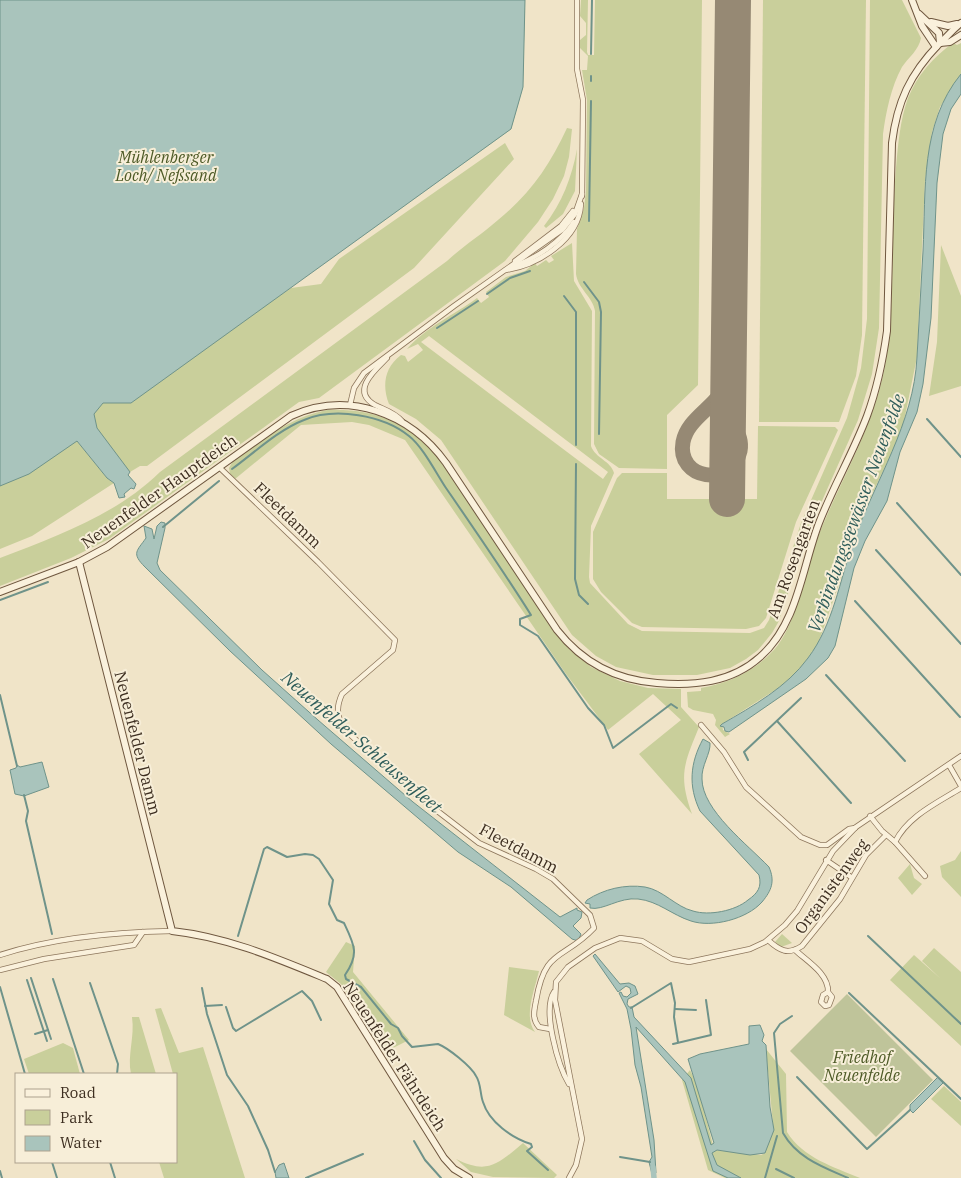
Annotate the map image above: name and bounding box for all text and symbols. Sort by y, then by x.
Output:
park label: Mühlenberger Loch/ Neßsand [114,147,217,185]
water label: Verbindungsgewässer Neuenfelde [802,390,910,636]
street label: Neuenfelder Hauptdeich [77,430,241,552]
street label: Fleetdamm [250,478,326,552]
street label: Am Rosengarten [762,497,824,621]
water label: Neuenfelder Schleusenfleet [276,665,448,818]
street label: Neuenfelder Damm [110,669,166,817]
street label: Fleetdamm [476,819,562,877]
street label: Organistenweg [790,834,872,938]
street label: Neuenfelder Fährdeich [339,977,451,1135]
park label: Friedhof Neuenfelde [823,1047,900,1085]
legend [15,1073,178,1163]
text: Road [60,1083,96,1102]
text: Park [60,1108,93,1127]
text: Water [60,1133,102,1152]

